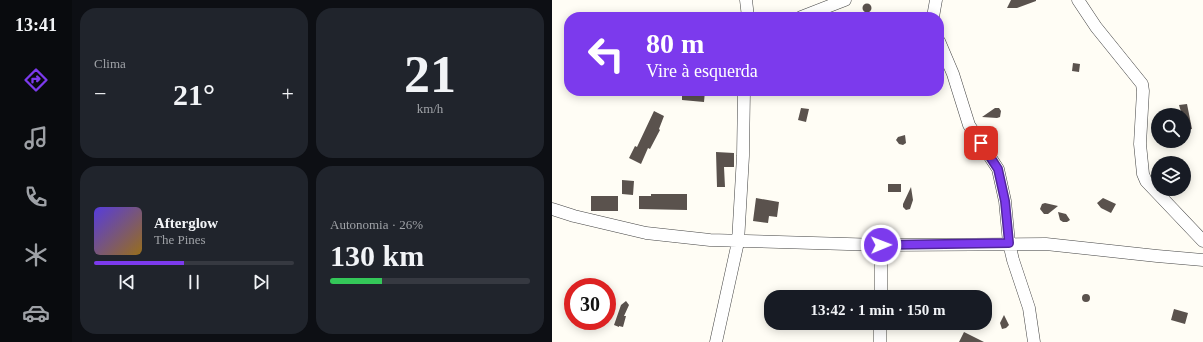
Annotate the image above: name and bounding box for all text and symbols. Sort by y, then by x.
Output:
text: 13:41 [15,15,57,35]
icon: left [580,28,632,80]
text: 80 m [646,28,704,59]
text: 21 [404,46,456,103]
text: Clima [94,56,126,71]
text: Vire à esquerda [646,61,758,81]
icon: directions [22,66,50,94]
text: 21° [173,78,215,111]
text: − [94,81,106,106]
text: + [282,81,294,106]
text: km/h [417,101,443,116]
map controls [1151,108,1191,196]
button: search [1151,108,1191,148]
icon: music [22,124,50,152]
pin [964,126,998,160]
icon: arrive [970,132,992,154]
button: layers [1151,156,1191,196]
icon: phone [22,183,50,211]
text: Afterglow [154,215,218,231]
text: Autonomia · 26% [330,217,423,232]
position arrow [860,224,902,266]
text: The Pines [154,232,206,247]
text: 130 km [330,239,424,272]
icon: climate [22,241,50,269]
icon: previous [116,271,138,293]
icon: pause [183,271,205,293]
icon: next [250,271,272,293]
speed limit sign: 30 [564,278,616,330]
icon: car [22,299,50,327]
text: 13:42 · 1 min · 150 m [811,302,946,318]

